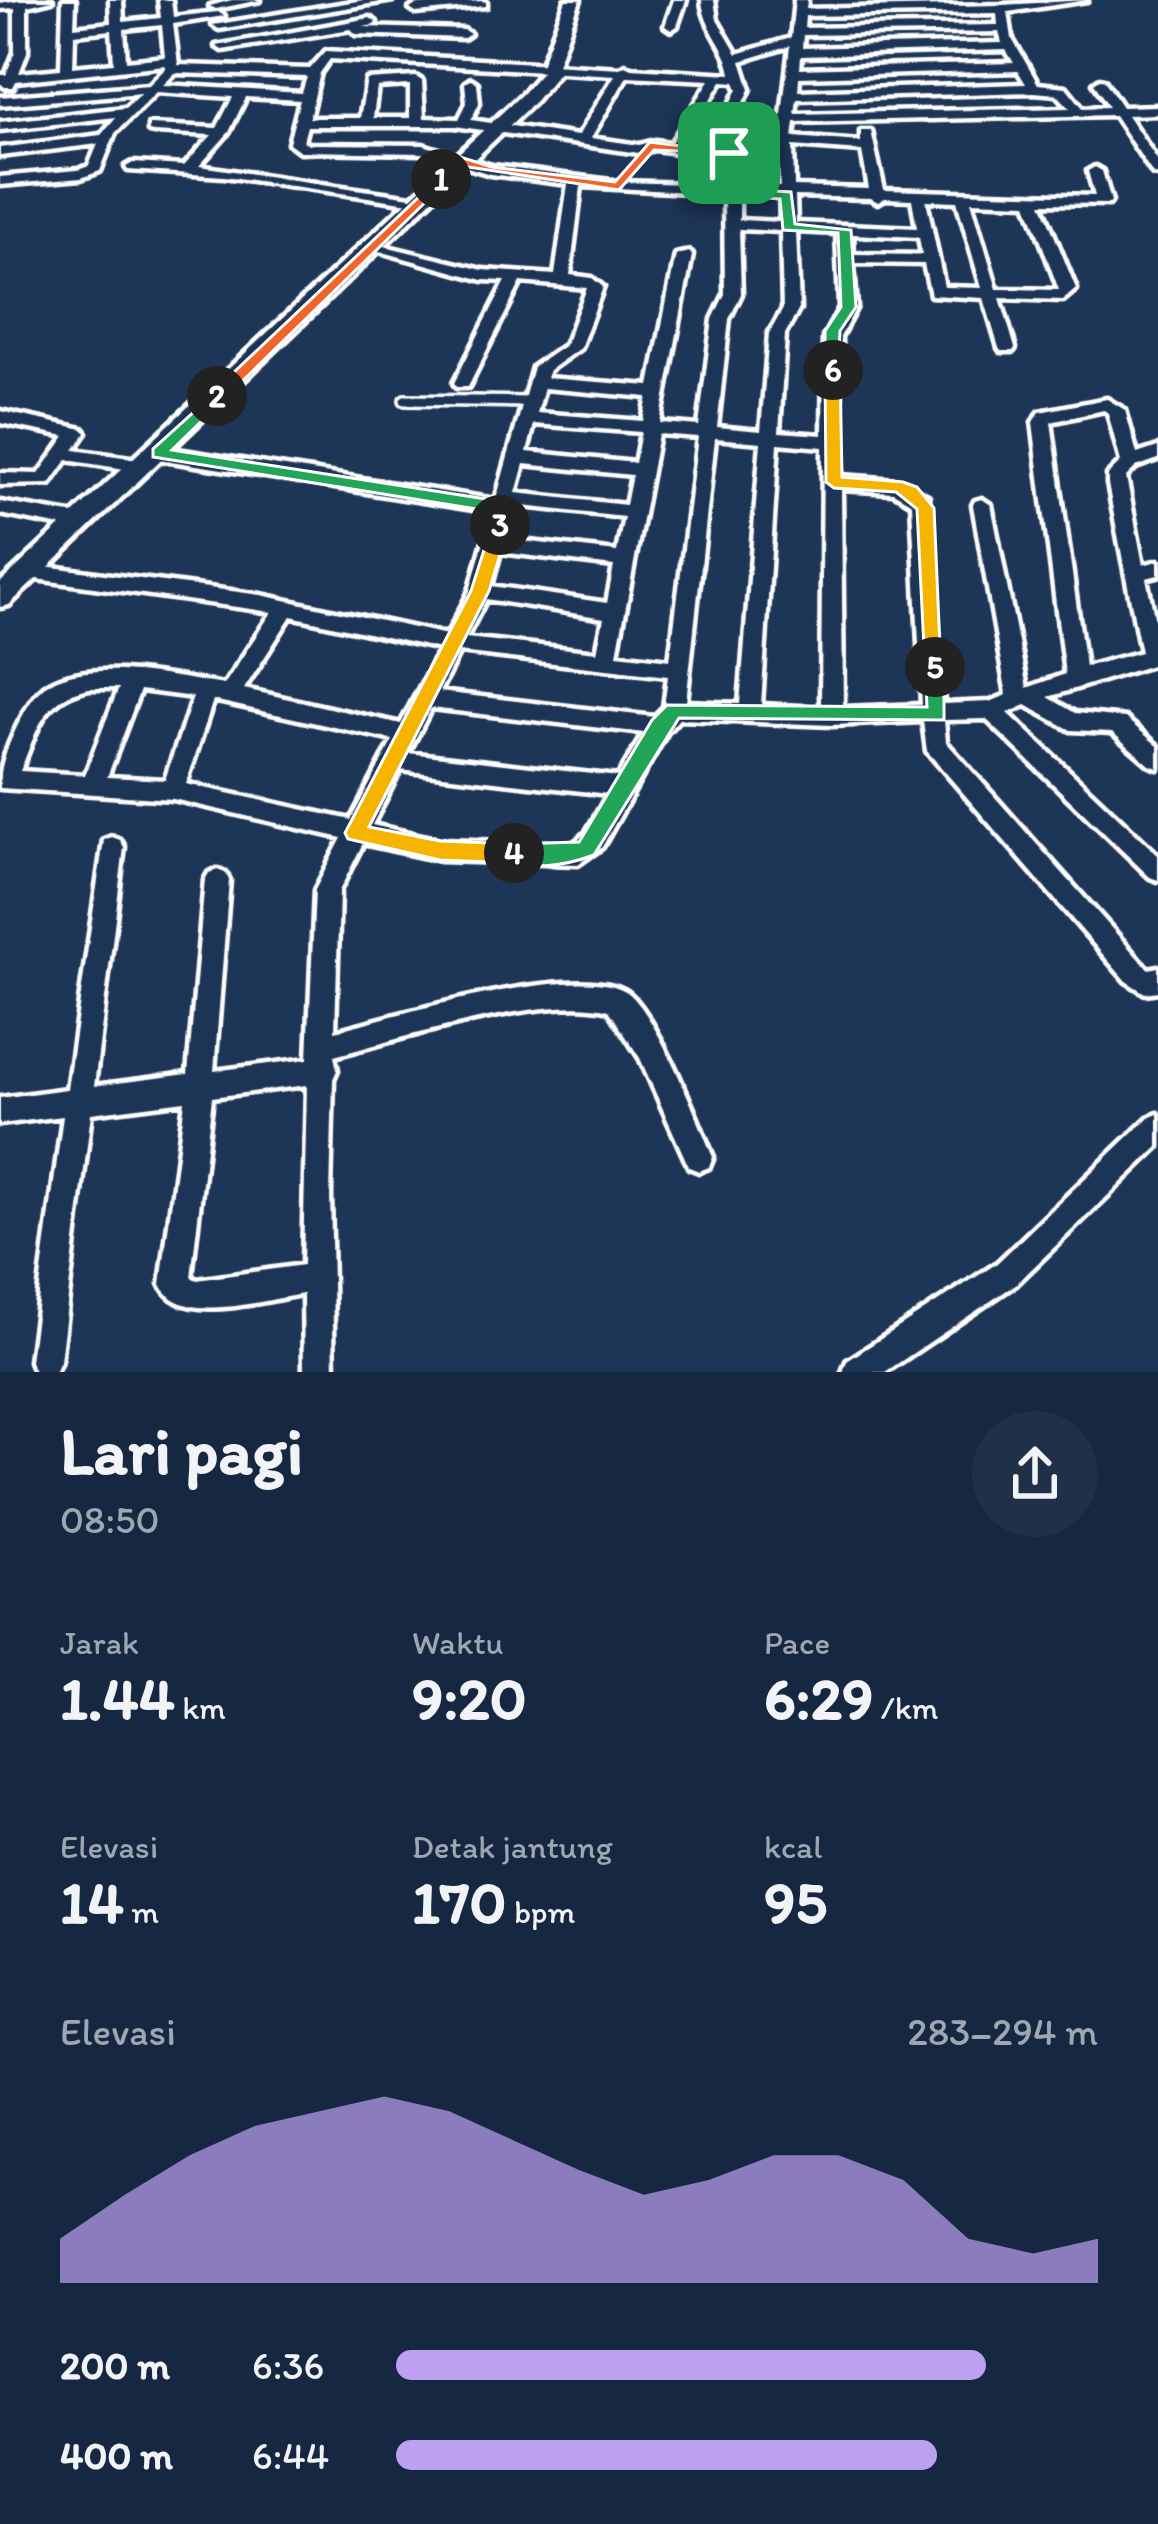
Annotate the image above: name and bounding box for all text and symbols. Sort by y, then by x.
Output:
pin [678,102,780,204]
icon: arrive [696,120,762,186]
pin: 1 [411,149,471,209]
text: 1 [433,159,449,198]
pin: 6 [803,340,863,400]
text: 6 [824,350,842,389]
pin: 2 [187,366,247,426]
text: 2 [208,376,226,415]
pin: 3 [470,495,530,555]
text: 3 [491,505,509,544]
pin: 5 [905,637,965,697]
text: 5 [926,647,944,686]
pin: 4 [484,823,544,883]
text: 4 [504,833,524,872]
text: Lari pagi [60,1411,303,1491]
button: share [972,1411,1098,1537]
text: 08:50 [60,1496,159,1543]
text: Jarak [60,1623,139,1662]
text: Waktu [412,1623,504,1662]
text: Pace [764,1623,830,1662]
text: 1.44 [60,1662,175,1734]
text: 9:20 [412,1662,527,1734]
text: 6:29 [764,1662,873,1734]
text: km [175,1688,226,1727]
text: /km [873,1688,938,1727]
text: Elevasi [60,1827,158,1866]
text: Detak jantung [412,1827,613,1866]
text: kcal [764,1827,823,1866]
text: 14 [60,1866,124,1938]
text: 170 [412,1866,507,1938]
text: 95 [764,1866,827,1938]
text: m [124,1892,159,1931]
text: bpm [507,1892,575,1931]
text: Elevasi [60,2008,176,2055]
text: 283–294 m [907,2008,1098,2055]
text: 200 m [60,2342,170,2389]
text: 6:36 [252,2342,324,2389]
text: 400 m [60,2432,173,2479]
text: 6:44 [252,2432,329,2479]

